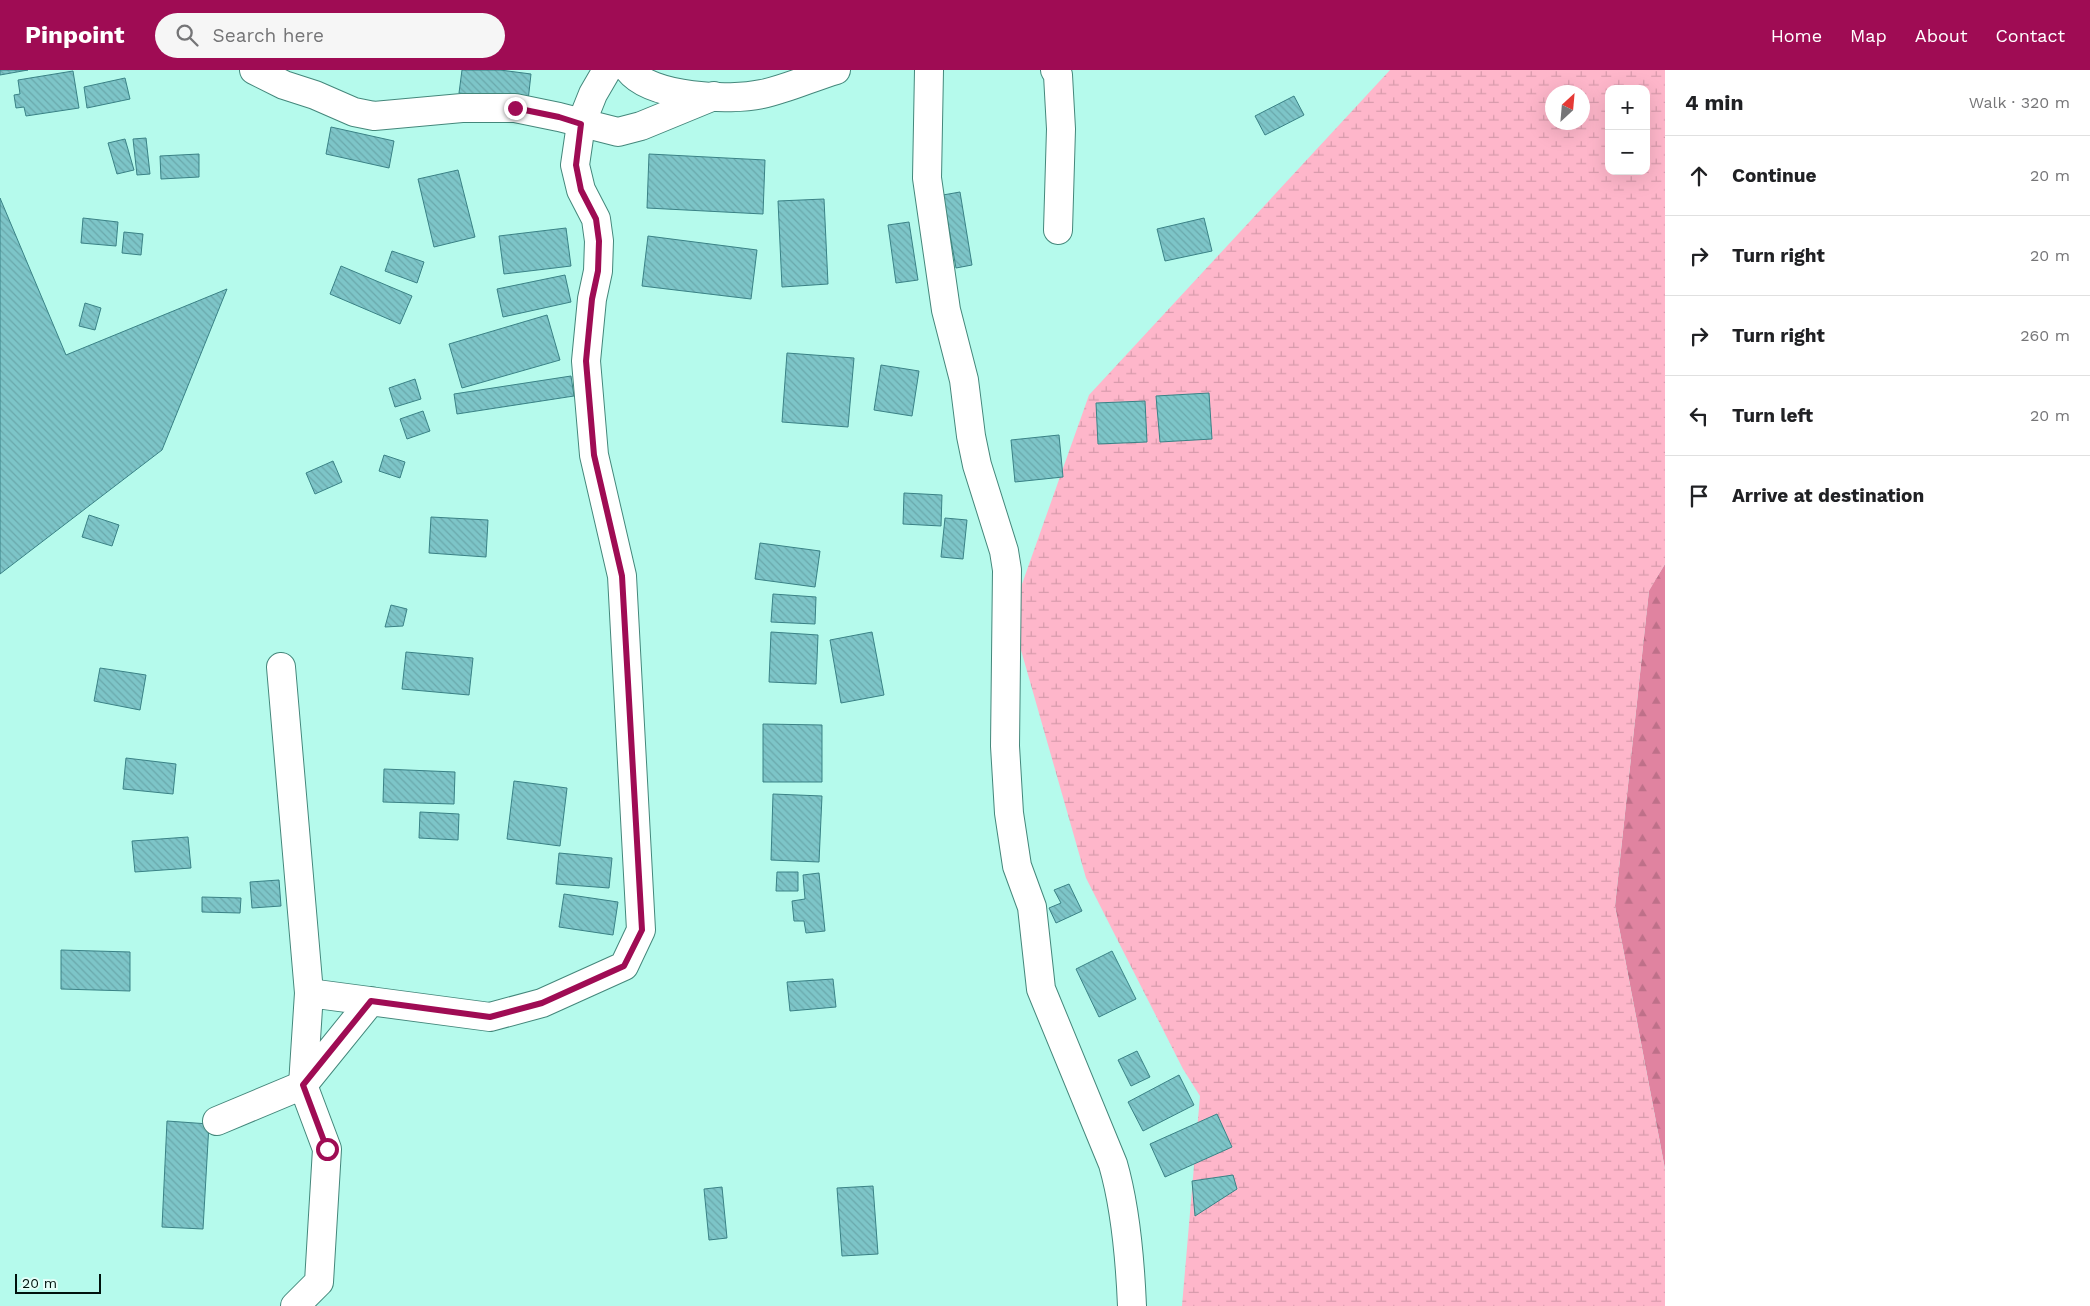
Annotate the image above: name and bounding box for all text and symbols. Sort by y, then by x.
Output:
search box [155,13,505,58]
text: Pinpoint [25,21,125,49]
icon: search [173,21,201,49]
text: Search here [213,24,324,47]
text: Home [1771,25,1822,46]
text: Map [1850,25,1887,46]
text: About [1915,25,1967,46]
text: Contact [1995,25,2065,46]
north arrow [1545,85,1590,130]
map controls [1605,85,1650,175]
button: + [1605,85,1650,130]
text: 4 min [1685,90,1743,115]
text: Walk · 320 m [1969,93,2070,112]
route end [504,97,527,120]
button: − [1605,130,1650,175]
icon: ahead [1685,162,1713,190]
text: Continue [1732,164,1816,187]
text: 20 m [2030,166,2070,185]
icon: right [1685,242,1713,270]
text: Turn right [1732,244,1825,267]
text: 20 m [2030,246,2070,265]
icon: right [1685,322,1713,350]
text: Turn right [1732,324,1825,347]
text: 260 m [2020,326,2070,345]
icon: left [1685,402,1713,430]
text: Turn left [1732,404,1813,427]
text: 20 m [2030,406,2070,425]
icon: arrive [1685,482,1713,510]
text: Arrive at destination [1732,484,1924,507]
route start [316,1138,339,1161]
scale bar [15,1271,101,1294]
text: 20 m [22,1275,57,1291]

